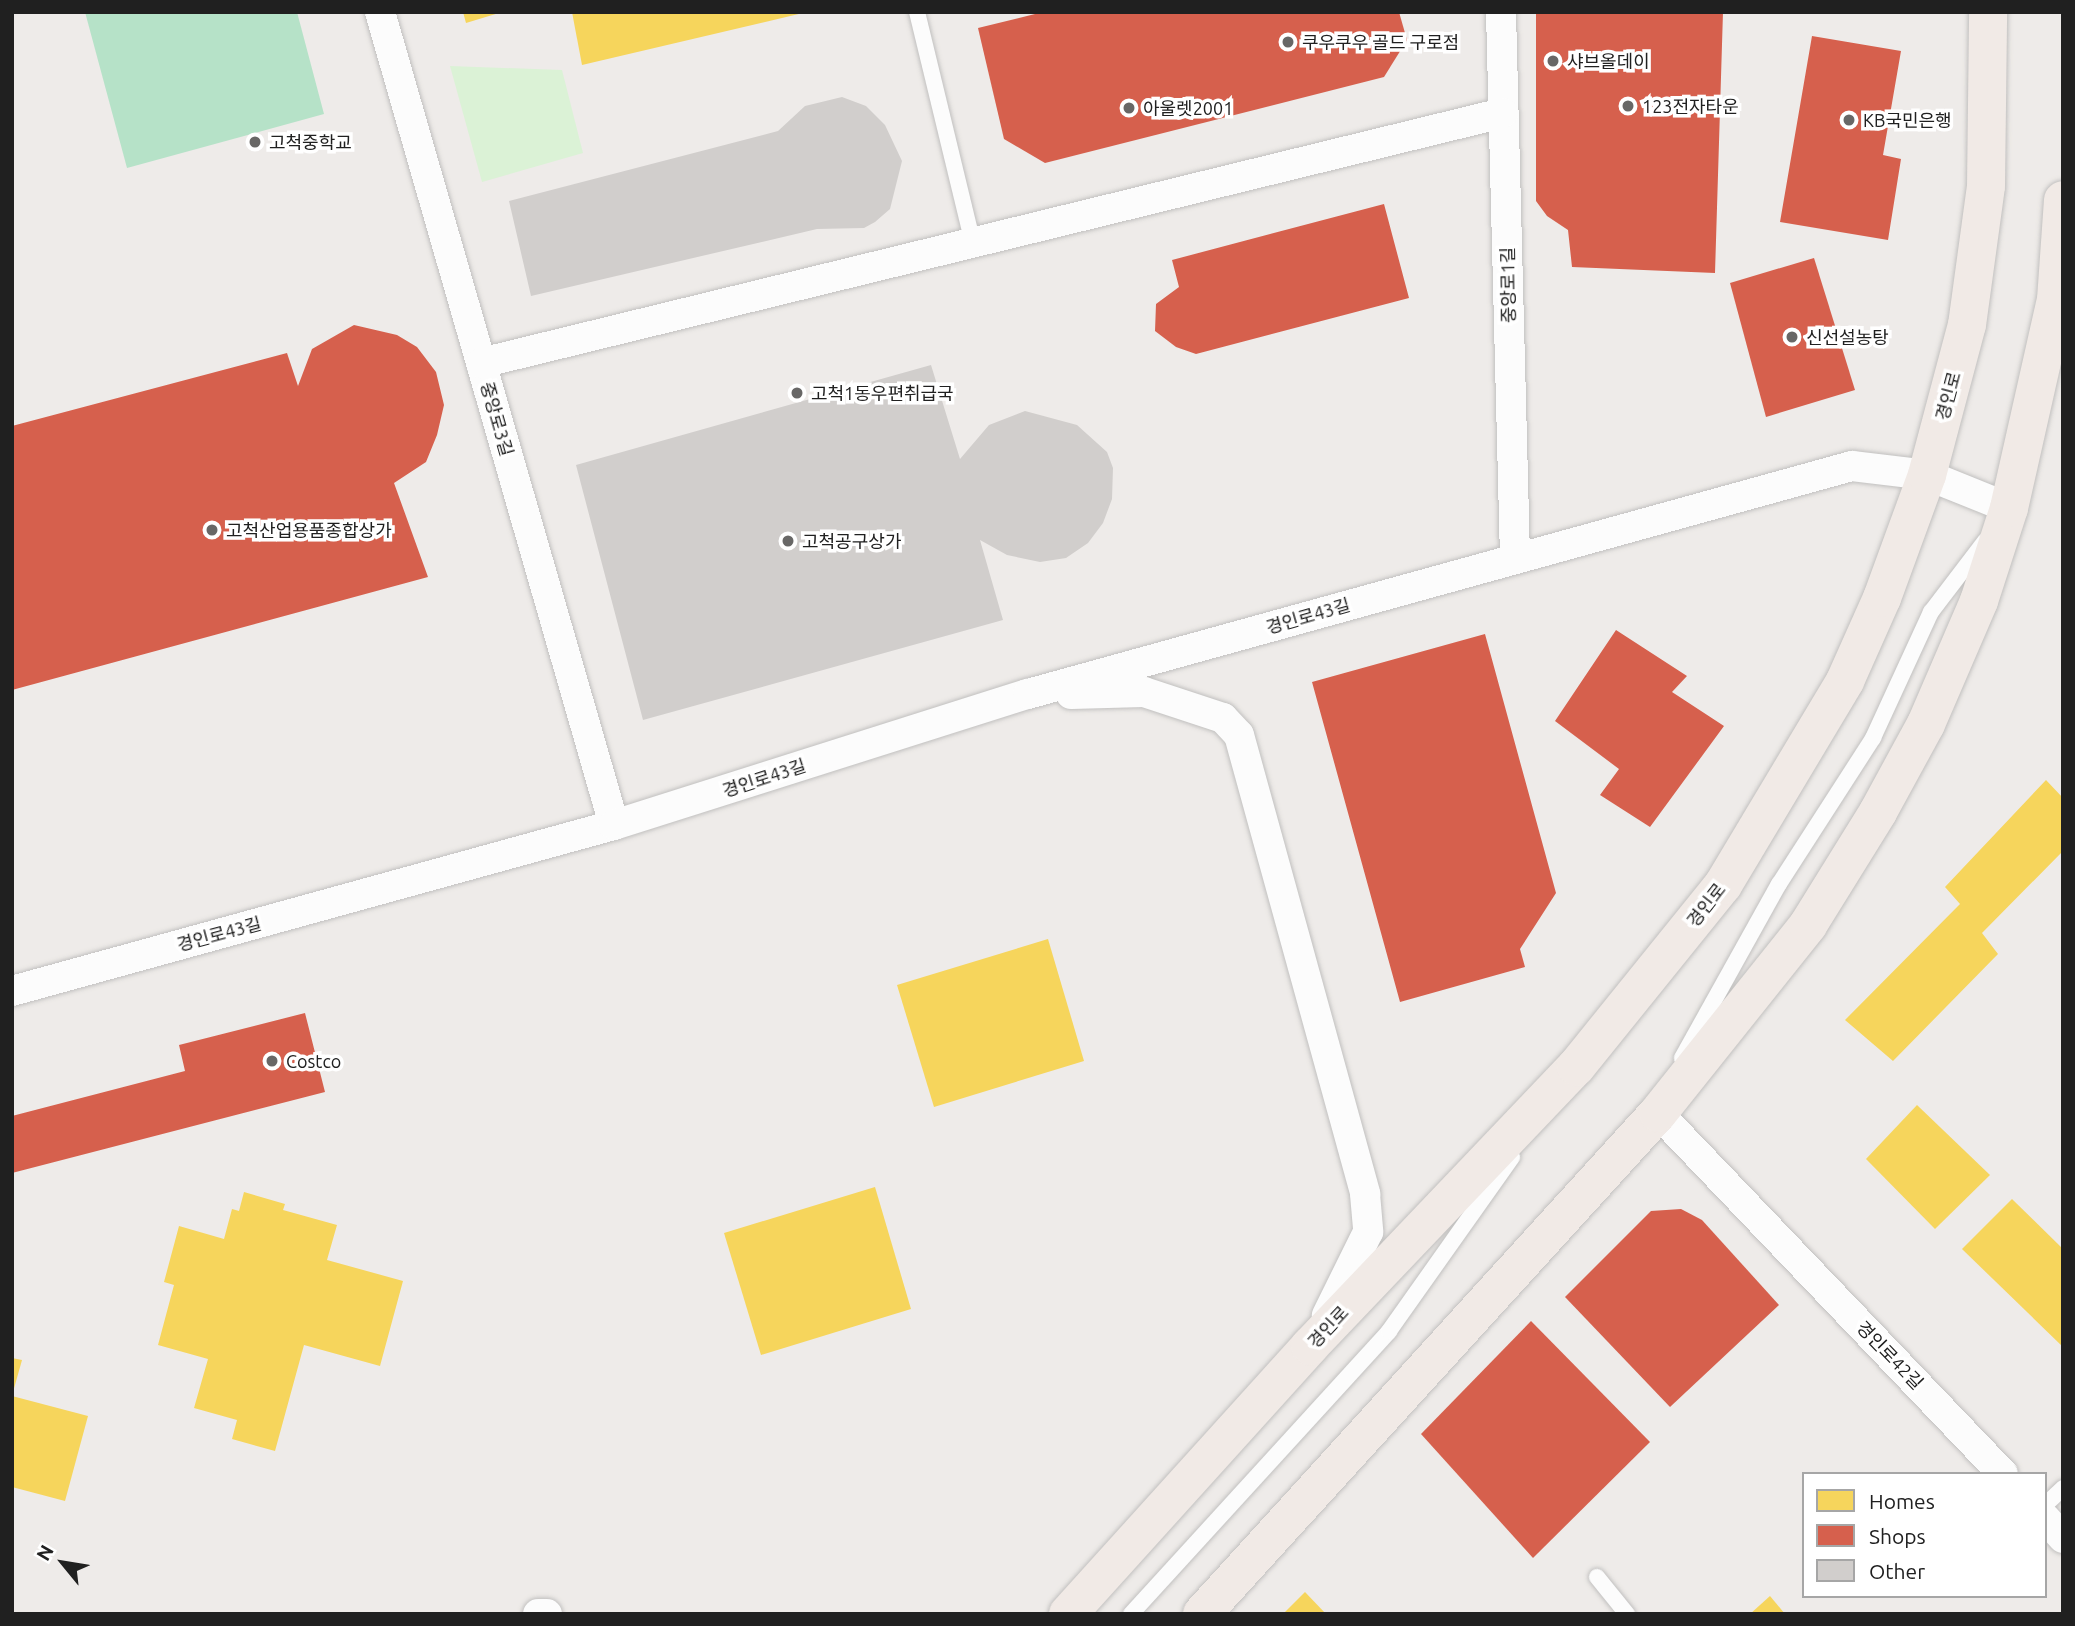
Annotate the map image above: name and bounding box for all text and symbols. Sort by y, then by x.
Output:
place label: 쿠우쿠우 골드 구로점 [1302,31,1459,53]
marker: 쿠우쿠우 골드 구로점 [1280,34,1296,50]
place label: 샤브올데이 [1567,50,1650,72]
marker: 샤브올데이 [1545,53,1561,69]
place label: 123전자타운 [1642,95,1739,117]
place label: 아울렛2001 [1143,97,1233,119]
marker: 123전자타운 [1620,98,1636,114]
marker: 아울렛2001 [1121,100,1137,116]
place label: KB국민은행 [1863,109,1952,131]
marker: KB국민은행 [1841,112,1857,128]
place label: 고척중학교 [269,131,352,153]
marker: 고척중학교 [247,134,263,150]
street label: 중앙로1길 [1497,247,1519,323]
place label: 신선설농탕 [1806,326,1889,348]
marker: 신선설농탕 [1784,329,1800,345]
street label: 경인로 [1931,369,1965,423]
street label: 중앙로3길 [476,379,518,459]
place label: 고척1동우편취급국 [811,382,954,404]
marker: 고척1동우편취급국 [789,385,805,401]
place label: 고척산업용품종합상가 [226,519,392,541]
marker: 고척산업용품종합상가 [204,522,220,538]
place label: 고척공구상가 [802,530,901,552]
marker: 고척공구상가 [780,533,796,549]
street label: 경인로43길 [1263,594,1353,638]
street label: 경인로43길 [720,754,808,802]
street label: 경인로 [1682,879,1730,931]
street label: 경인로43길 [174,912,264,956]
place label: Costco [286,1050,341,1072]
marker: Costco [264,1053,280,1069]
street label: 경인로 [1303,1301,1353,1353]
street label: 경인로42길 [1852,1316,1928,1394]
legend [1802,1472,2047,1598]
text: Homes [1869,1489,1935,1513]
text: Shops [1869,1524,1926,1548]
north arrow [28,1528,98,1598]
text: N [32,1541,58,1564]
text: Other [1869,1559,1925,1583]

